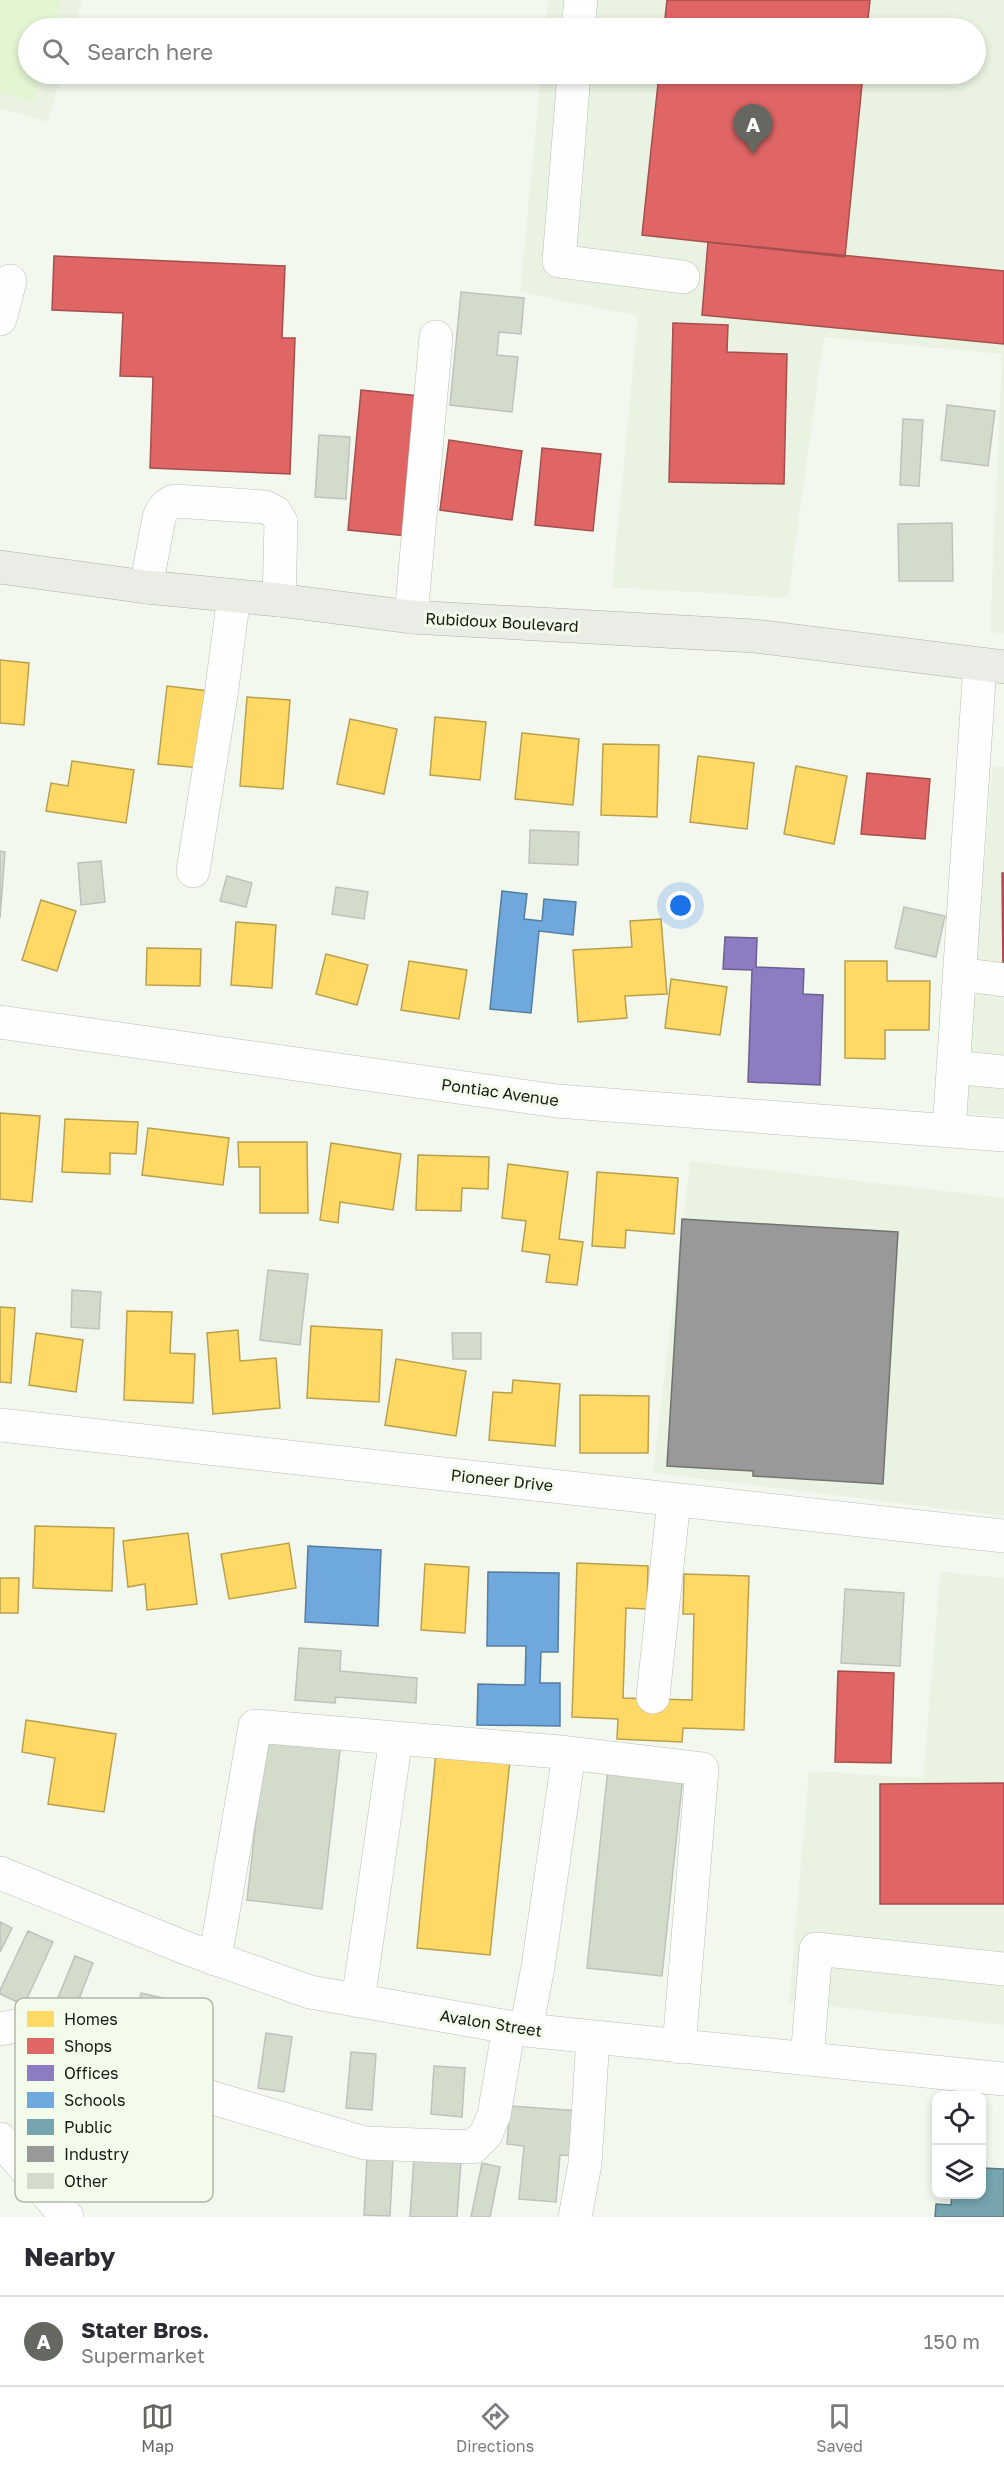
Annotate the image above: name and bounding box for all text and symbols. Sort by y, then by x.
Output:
search box [18,18,986,84]
icon: search [39,35,72,68]
text: Search here [87,38,213,65]
pin: A [734,104,772,154]
street label: Rubidoux Boulevard [425,608,579,636]
your location [666,891,695,920]
street label: Pontiac Avenue [440,1074,560,1110]
street label: Pioneer Drive [450,1465,554,1495]
legend [15,1998,213,2202]
street label: Avalon Street [439,2005,543,2041]
text: Homes [64,2009,118,2029]
text: Shops [64,2036,112,2056]
text: Offices [64,2063,118,2083]
text: Schools [64,2090,126,2110]
map controls [932,2091,986,2199]
button: locate [932,2091,986,2145]
text: Public [64,2117,112,2137]
text: Industry [64,2144,129,2164]
button: layers [932,2145,986,2199]
text: Other [64,2171,108,2191]
text: Nearby [24,2241,115,2272]
text: Stater Bros. [81,2316,209,2343]
text: A [36,2329,51,2353]
text: 150 m [924,2329,980,2353]
text: Supermarket [81,2343,205,2367]
tab: Map [141,2400,174,2456]
tab: Directions [456,2400,534,2456]
tab: Saved [816,2400,863,2456]

